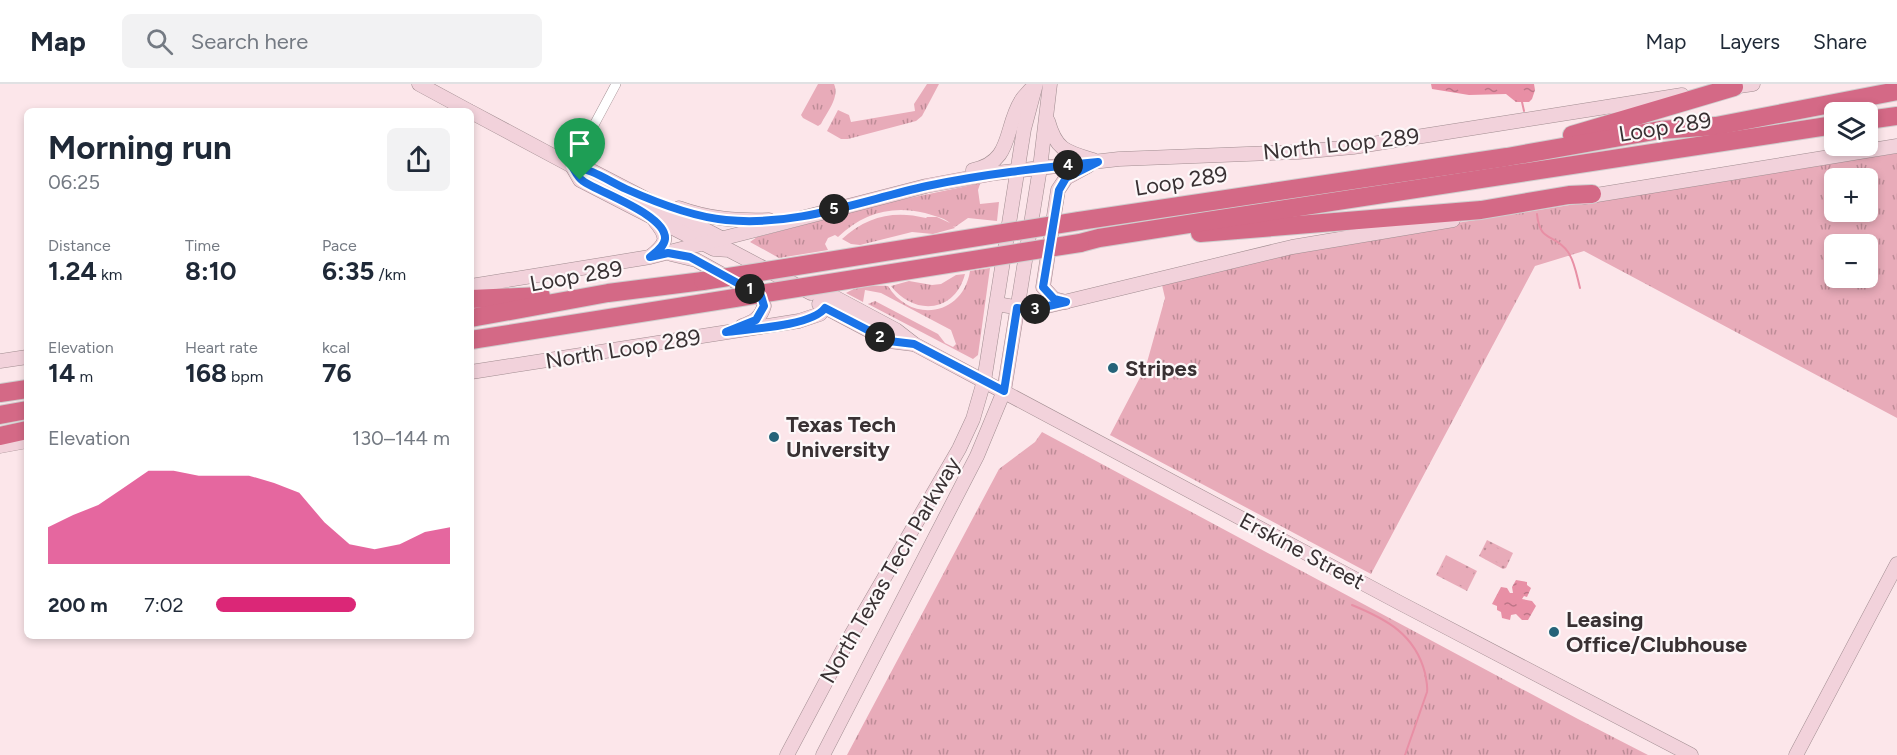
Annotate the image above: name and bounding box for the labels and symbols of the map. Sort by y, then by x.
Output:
street label: Loop 289 [1617,106,1713,148]
pin [554,118,605,180]
street label: North Loop 289 [1262,122,1420,166]
pin: 4 [1053,150,1083,180]
street label: Loop 289 [1133,160,1229,202]
pin: 5 [819,194,849,224]
street label: Loop 289 [528,255,624,297]
pin: 1 [735,274,765,304]
pin: 3 [1020,294,1050,324]
pin: 2 [865,322,895,352]
street label: North Loop 289 [543,323,703,375]
place label: Stripes [1125,355,1197,382]
marker: Stripes [1106,361,1120,375]
place label: Texas Tech University [786,411,896,463]
marker: Texas Tech University [767,430,781,444]
street label: North Texas Tech Parkway [814,452,966,688]
street label: Erskine Street [1235,507,1369,595]
place label: Leasing Office/Clubhouse [1566,606,1747,658]
marker: Leasing Office/Clubhouse [1547,625,1561,639]

